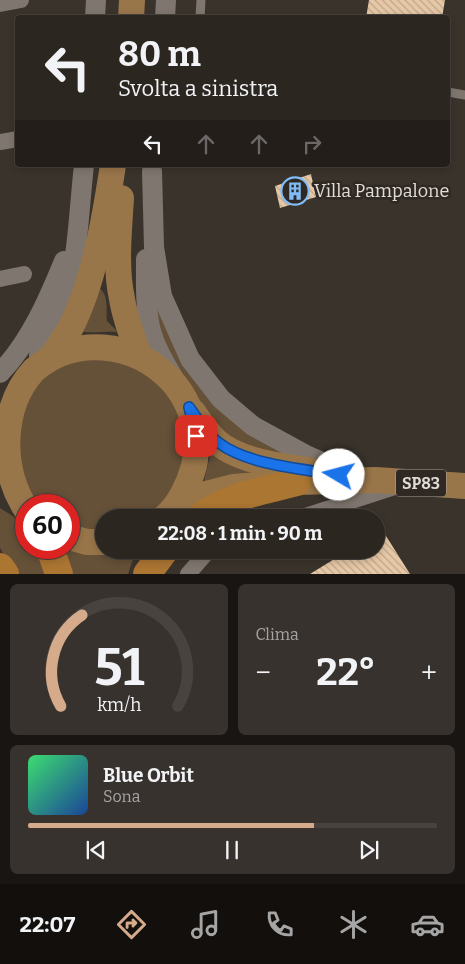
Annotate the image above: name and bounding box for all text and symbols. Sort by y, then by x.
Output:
text: 80 m [118,33,201,75]
icon: left [35,35,100,100]
text: Svolta a sinistra [118,75,278,102]
icon: left [139,130,167,158]
icon: ahead [192,130,220,158]
icon: ahead [245,130,273,158]
icon: right [298,130,326,158]
building icon: Villa Pampalone [280,176,310,206]
place label: Villa Pampalone [314,180,449,202]
pin [175,415,217,457]
icon: arrive [182,422,210,450]
position arrow [312,448,364,500]
road number: SP83 [396,469,446,496]
speed limit sign: 60 [15,494,80,559]
text: 22:08 · 1 min · 90 m [158,522,322,545]
text: Clima [256,625,299,644]
text: 51 [94,636,144,699]
text: 22° [316,649,376,695]
text: − [256,656,271,689]
text: + [421,656,437,689]
text: km/h [97,694,141,716]
text: Blue Orbit [103,764,194,787]
text: Sona [103,787,140,806]
icon: previous [82,836,110,864]
icon: pause [218,836,246,864]
icon: next [355,836,383,864]
icon: directions [114,907,149,942]
icon: music [188,907,223,942]
icon: phone [262,907,297,942]
icon: climate [336,907,371,942]
icon: car [410,907,445,942]
text: 22:07 [20,911,75,938]

